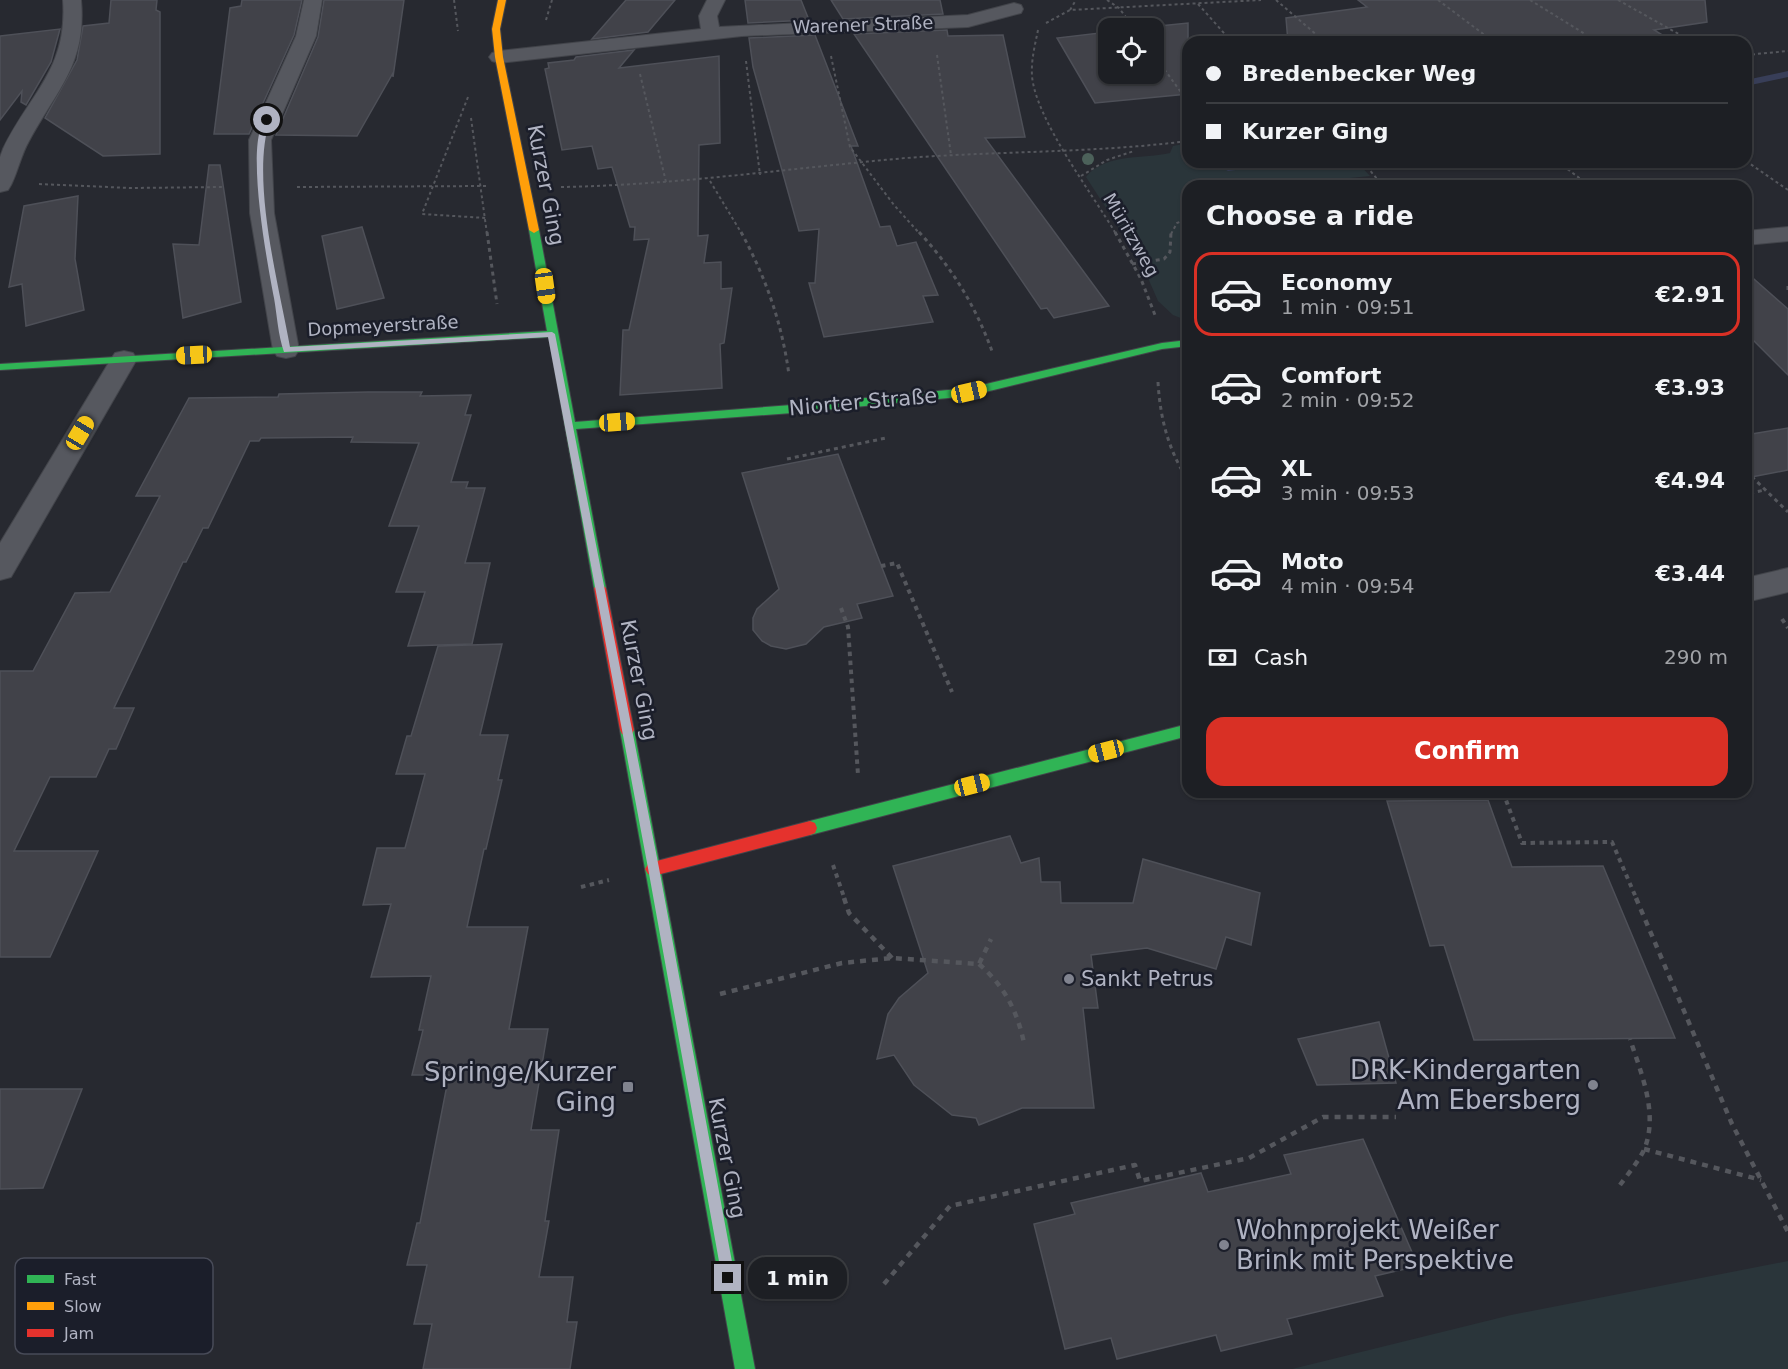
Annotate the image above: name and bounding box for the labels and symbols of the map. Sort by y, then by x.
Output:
street label: Warener Straße [792,12,934,37]
route start [253,106,280,133]
street label: Kurzer Ging [523,123,569,247]
street label: Müritzweg [1099,189,1164,280]
car [534,267,556,305]
street label: Dopmeyerstraße [307,311,459,340]
car [176,345,212,365]
car [949,379,989,405]
street label: Niorter Straße [788,384,938,420]
car [598,412,636,432]
car [63,413,97,453]
street label: Kurzer Ging [616,618,662,742]
car [1086,738,1126,764]
car [952,772,992,798]
place label: Sankt Petrus [1081,967,1214,991]
marker: Sankt Petrus [1062,972,1076,986]
place label: DRK-Kindergarten Am Ebersberg [1350,1055,1581,1115]
place label: Springe/Kurzer Ging [424,1057,616,1117]
marker: DRK-Kindergarten Am Ebersberg [1586,1078,1600,1092]
marker: Springe/Kurzer Ging [621,1080,635,1094]
street label: Kurzer Ging [704,1096,750,1220]
place label: Wohnprojekt Weißer Brink mit Perspektive [1236,1215,1514,1275]
marker: Wohnprojekt Weißer Brink mit Perspektive [1217,1238,1231,1252]
callout: 1 min [749,1257,848,1299]
legend [15,1258,213,1354]
route end [714,1264,741,1291]
text: Fast [64,1270,96,1289]
text: Slow [64,1297,101,1316]
text: Jam [63,1324,94,1343]

